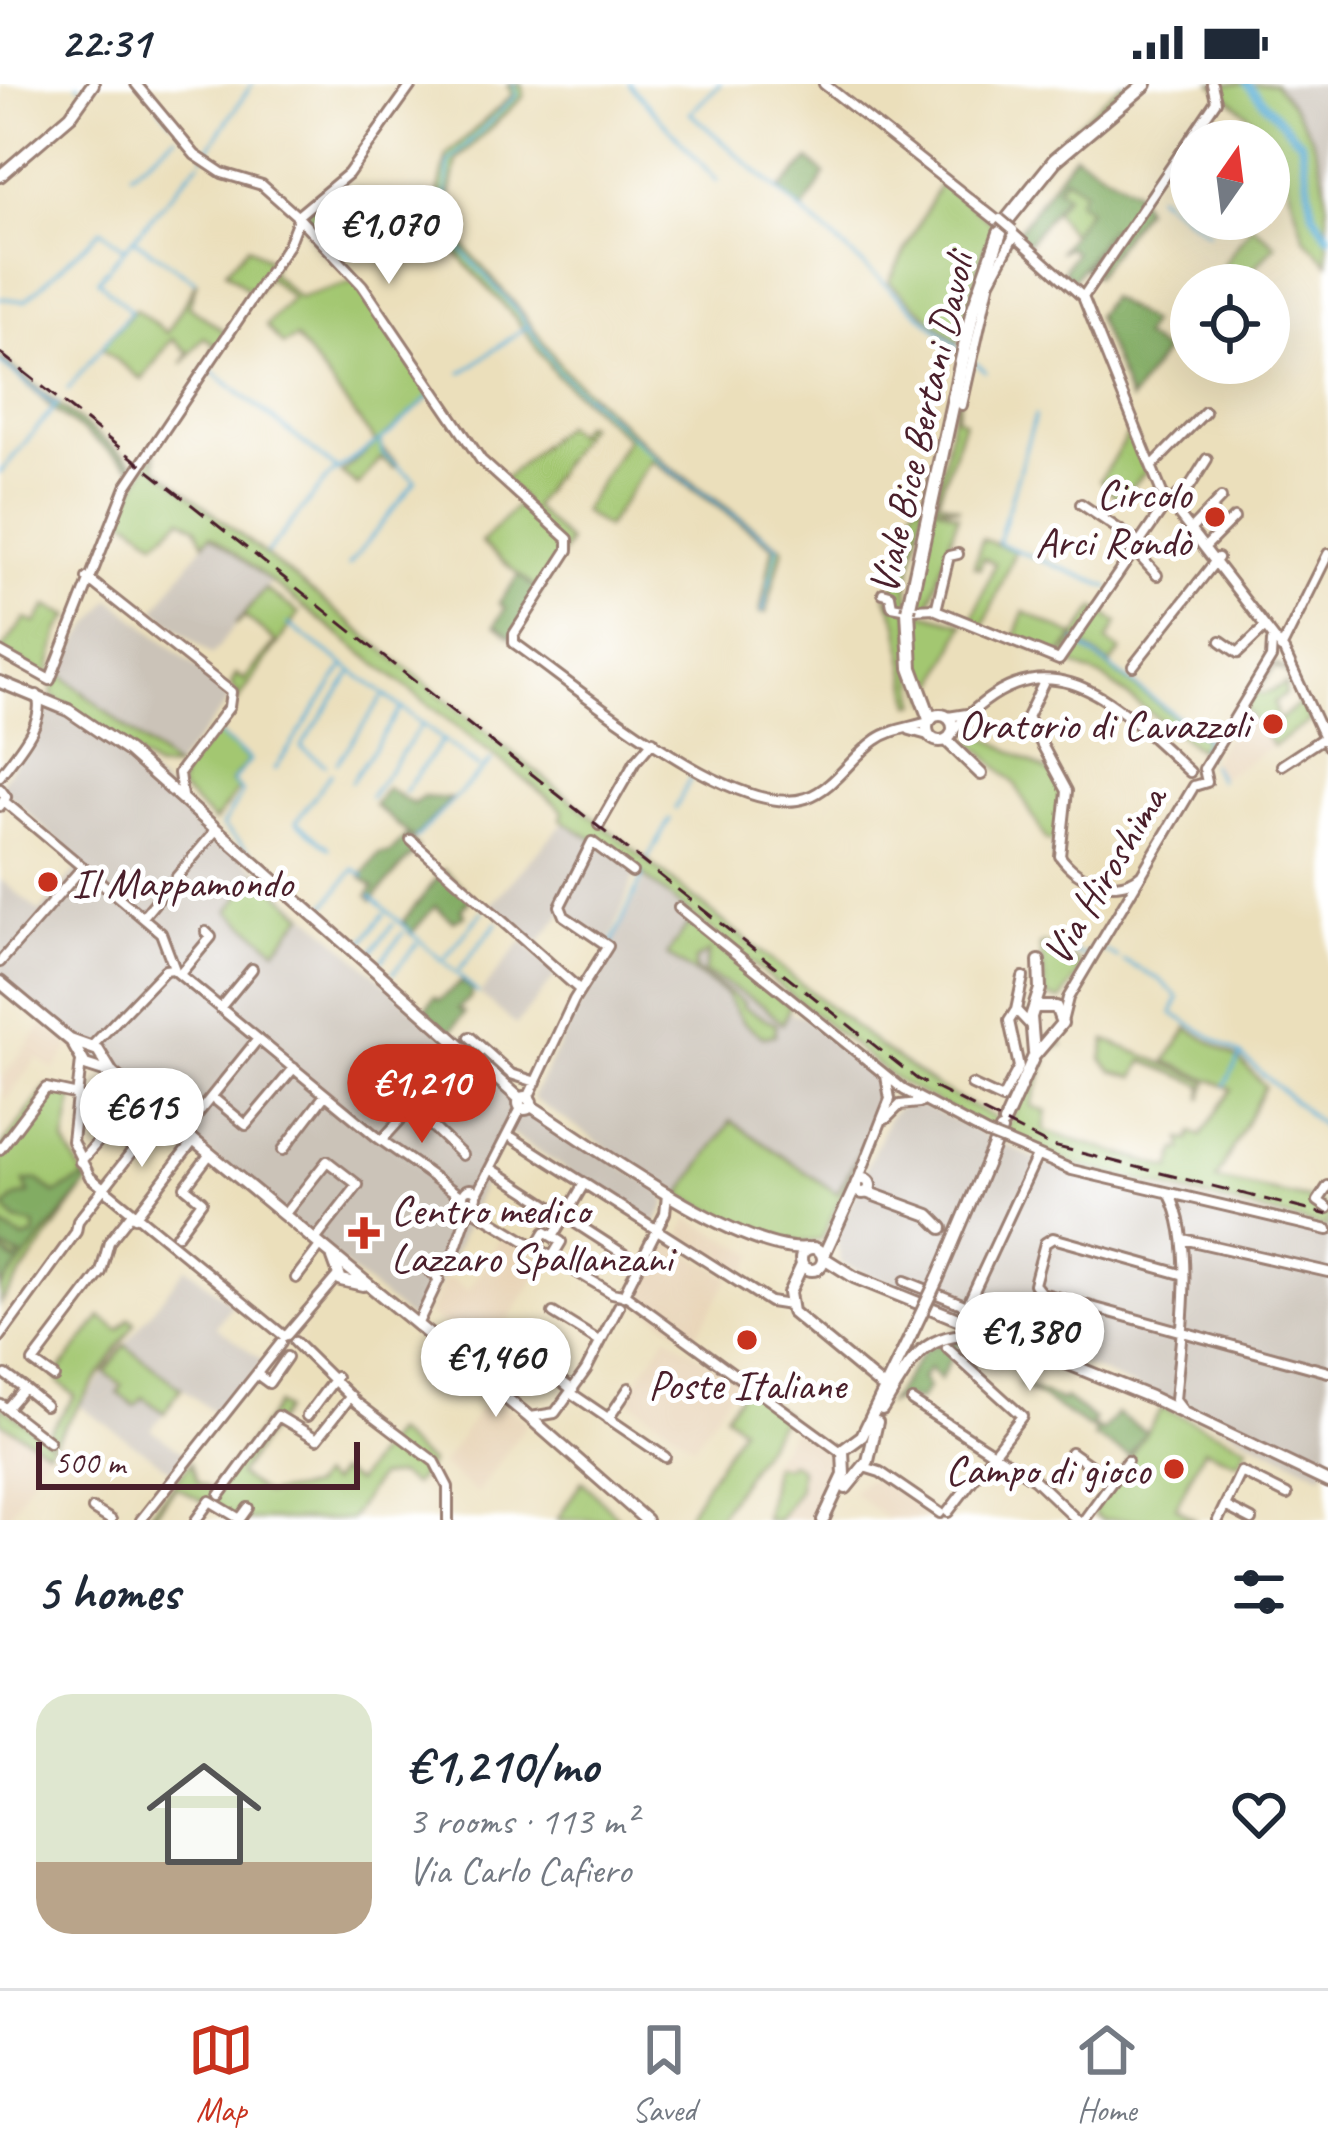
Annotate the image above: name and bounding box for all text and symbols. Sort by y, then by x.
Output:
text: 22:31 [60,14,150,71]
north arrow [1170,120,1290,240]
map controls [1170,120,1290,384]
pin: €1,070 [291,185,487,287]
text: €1,070 [341,199,437,248]
street label: Viale Bice Bertani Davoli [856,242,988,599]
button: locate [1170,264,1290,384]
place label: Circolo Arci Rondò [1035,468,1193,569]
marker: Circolo Arci Rondò [1202,504,1228,530]
place label: Oratorio di Cavazzoli [958,699,1254,752]
marker: Oratorio di Cavazzoli [1260,711,1286,737]
street label: Via Hiroshima [1030,774,1180,975]
place label: Il Mappamondo [72,857,295,910]
marker: Il Mappamondo [35,869,61,895]
pin: €1,210 [324,1044,520,1146]
text: €1,210 [374,1058,470,1107]
pin: €615 [71,1068,213,1170]
text: €615 [107,1082,177,1131]
place label: Centro medico Lazzaro Spallanzani [391,1184,678,1285]
marker: Centro medico Lazzaro Spallanzani [348,1217,380,1249]
pin: €1,380 [932,1292,1128,1394]
text: €1,380 [982,1306,1078,1355]
pin: €1,460 [398,1318,594,1420]
marker: Poste Italiane [734,1327,760,1353]
text: €1,460 [448,1332,544,1381]
place label: Poste Italiane [648,1359,848,1412]
scale bar [36,1436,360,1489]
text: 500 m [54,1442,125,1484]
place label: Campo di gioco [945,1444,1152,1497]
marker: Campo di gioco [1161,1456,1187,1482]
icon: filters [1226,1559,1292,1625]
text: 5 homes [36,1560,179,1624]
text: €1,210/mo [408,1733,598,1797]
icon: home [132,1742,276,1886]
icon: heart [1226,1781,1292,1847]
text: 3 rooms · 113 m² [408,1797,636,1846]
text: Via Carlo Cafiero [408,1846,631,1895]
tab: Map [188,2017,254,2131]
tab: Saved [631,2017,697,2131]
tab: Home [1074,2017,1140,2131]

